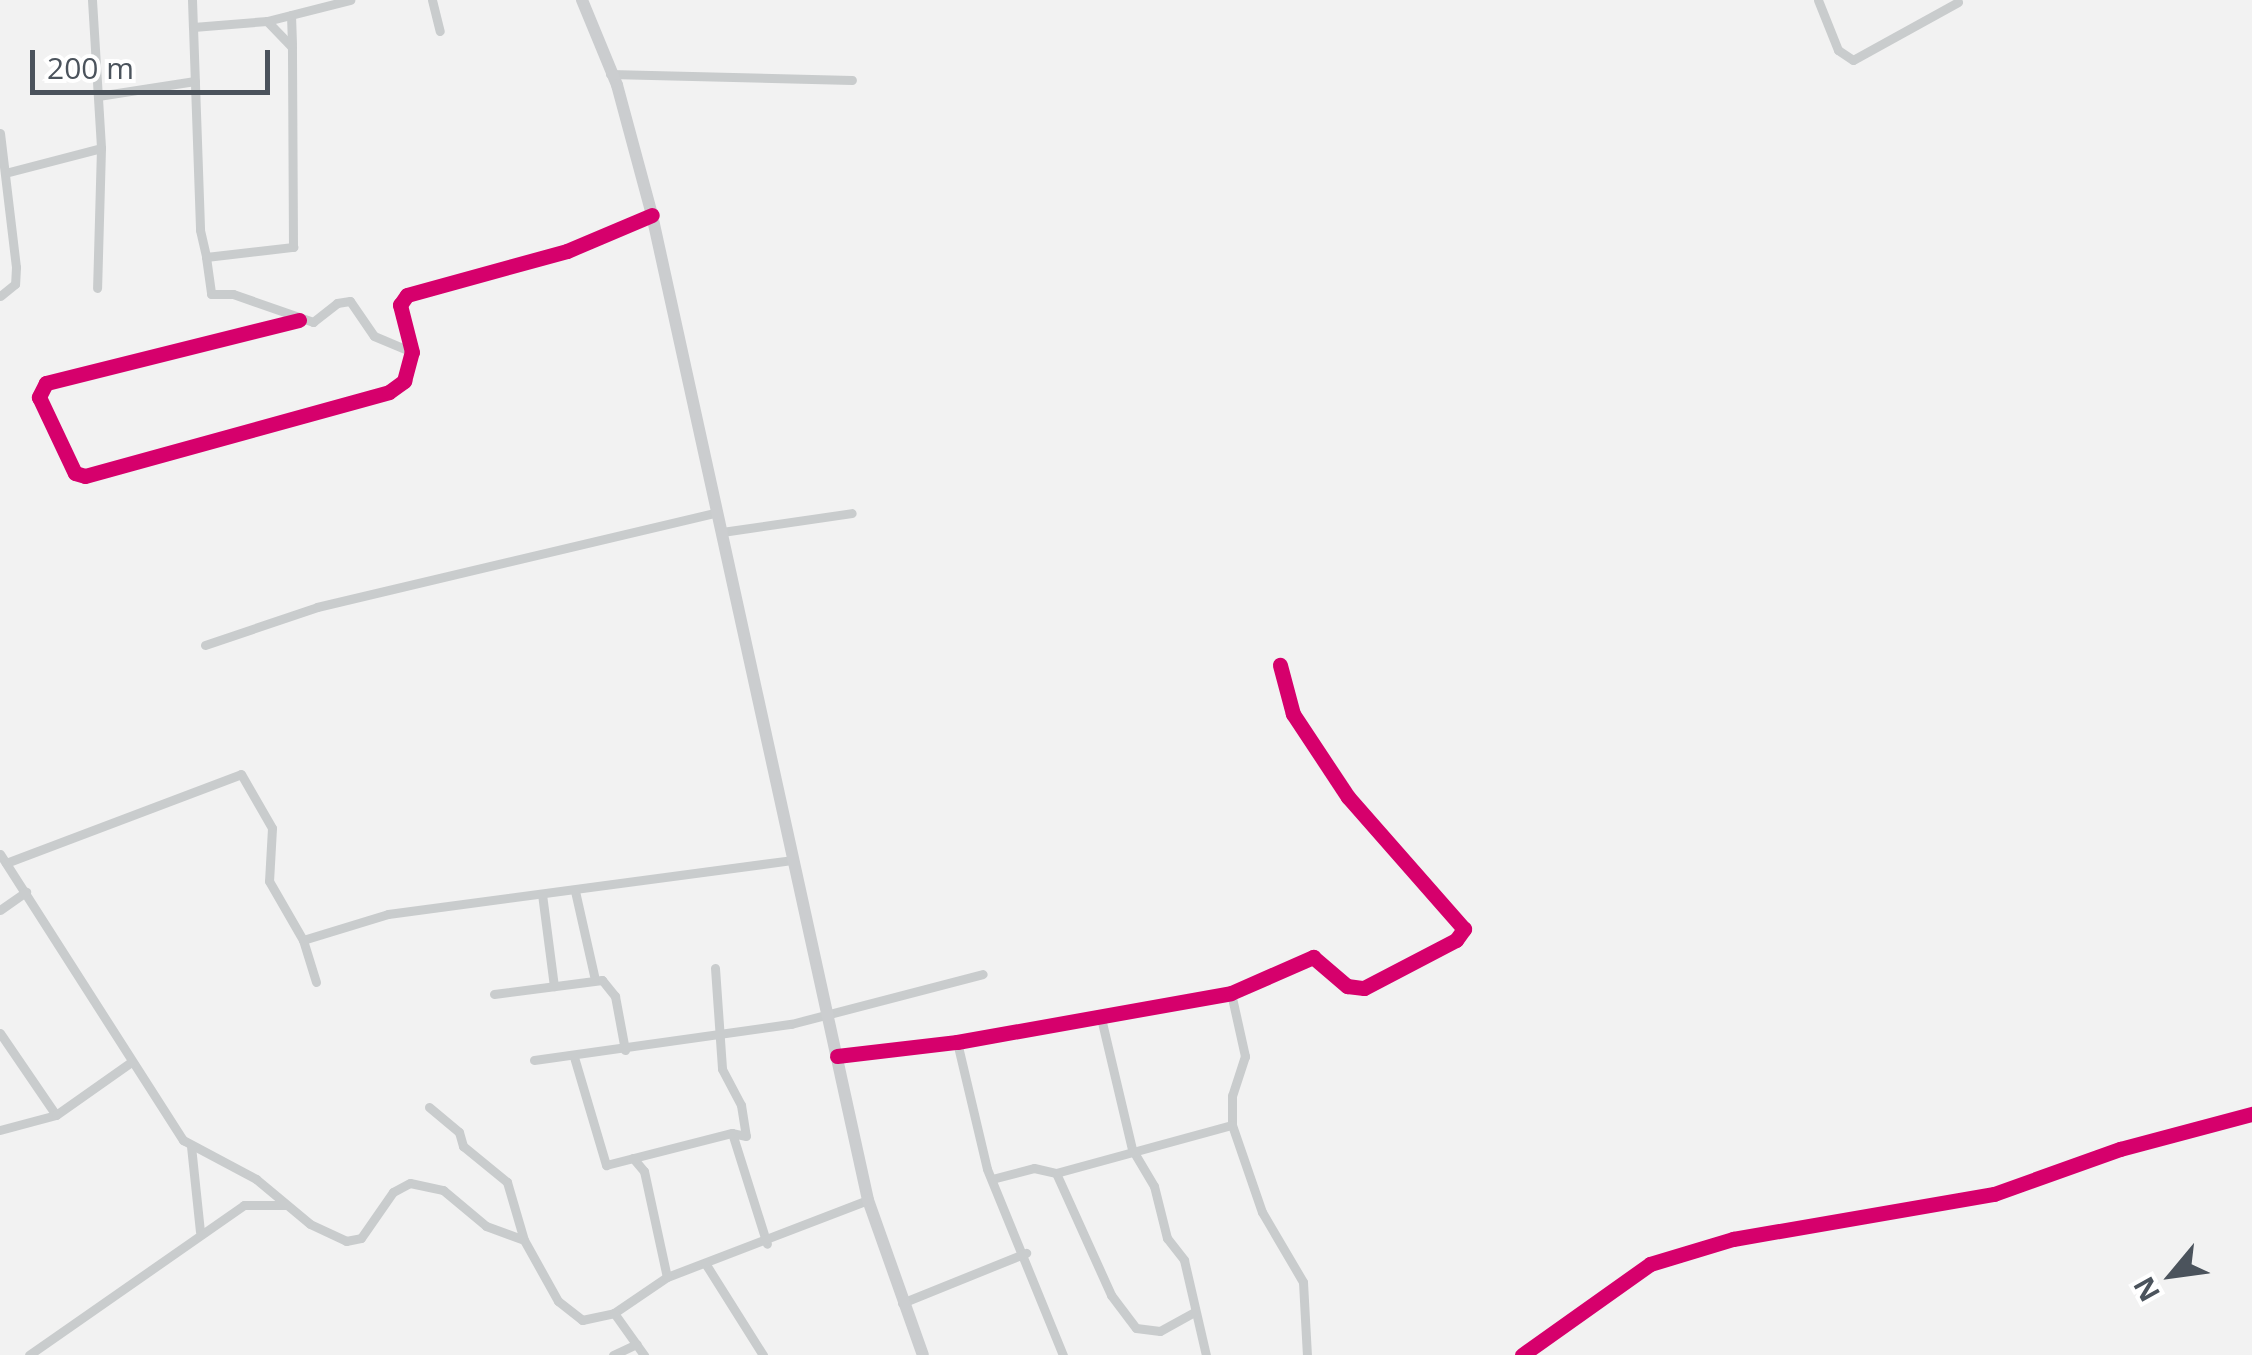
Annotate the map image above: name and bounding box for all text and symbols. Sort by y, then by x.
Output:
scale bar [35,30,275,92]
text: 200 m [47,47,134,88]
north arrow [2122,1225,2222,1325]
text: N [2124,1270,2168,1309]

